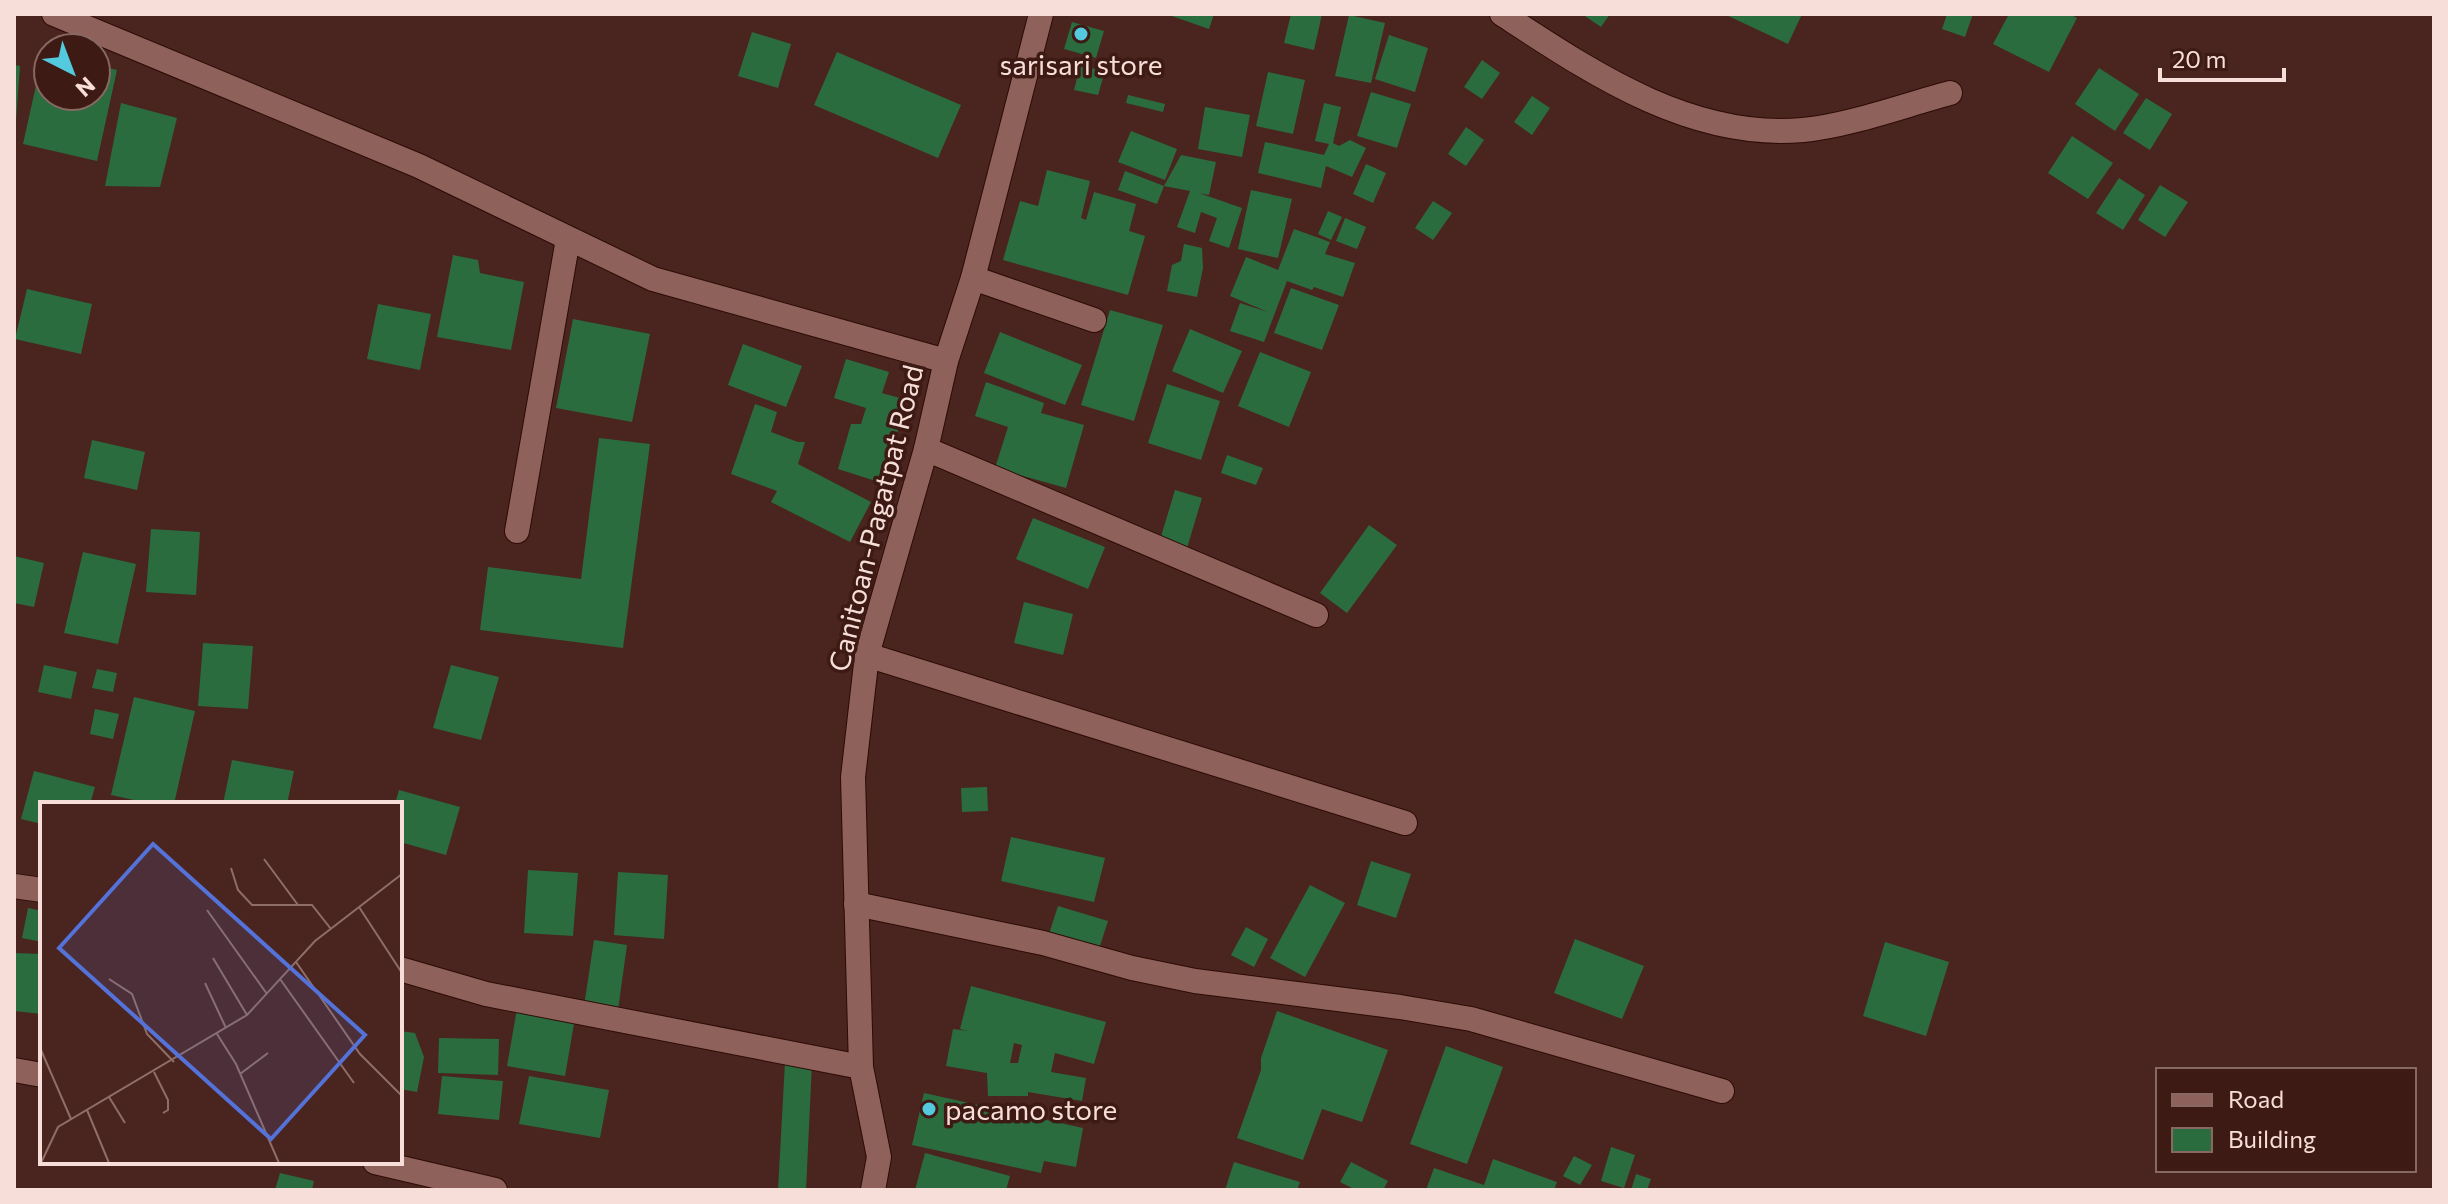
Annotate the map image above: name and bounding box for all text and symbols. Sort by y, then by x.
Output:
marker: sarisari store [1072,25,1090,43]
north arrow [32,32,112,112]
scale bar [2160,32,2284,82]
text: 20 m [2172,44,2226,73]
place label: sarisari store [999,47,1163,81]
text: N [71,72,101,103]
street label: Canitoan-Pagatpat Road [820,361,930,675]
inset map [40,802,402,1164]
legend [2156,1068,2416,1172]
text: Road [2228,1084,2284,1113]
place label: pacamo store [945,1092,1117,1126]
marker: pacamo store [920,1100,938,1118]
text: Building [2228,1124,2316,1153]

